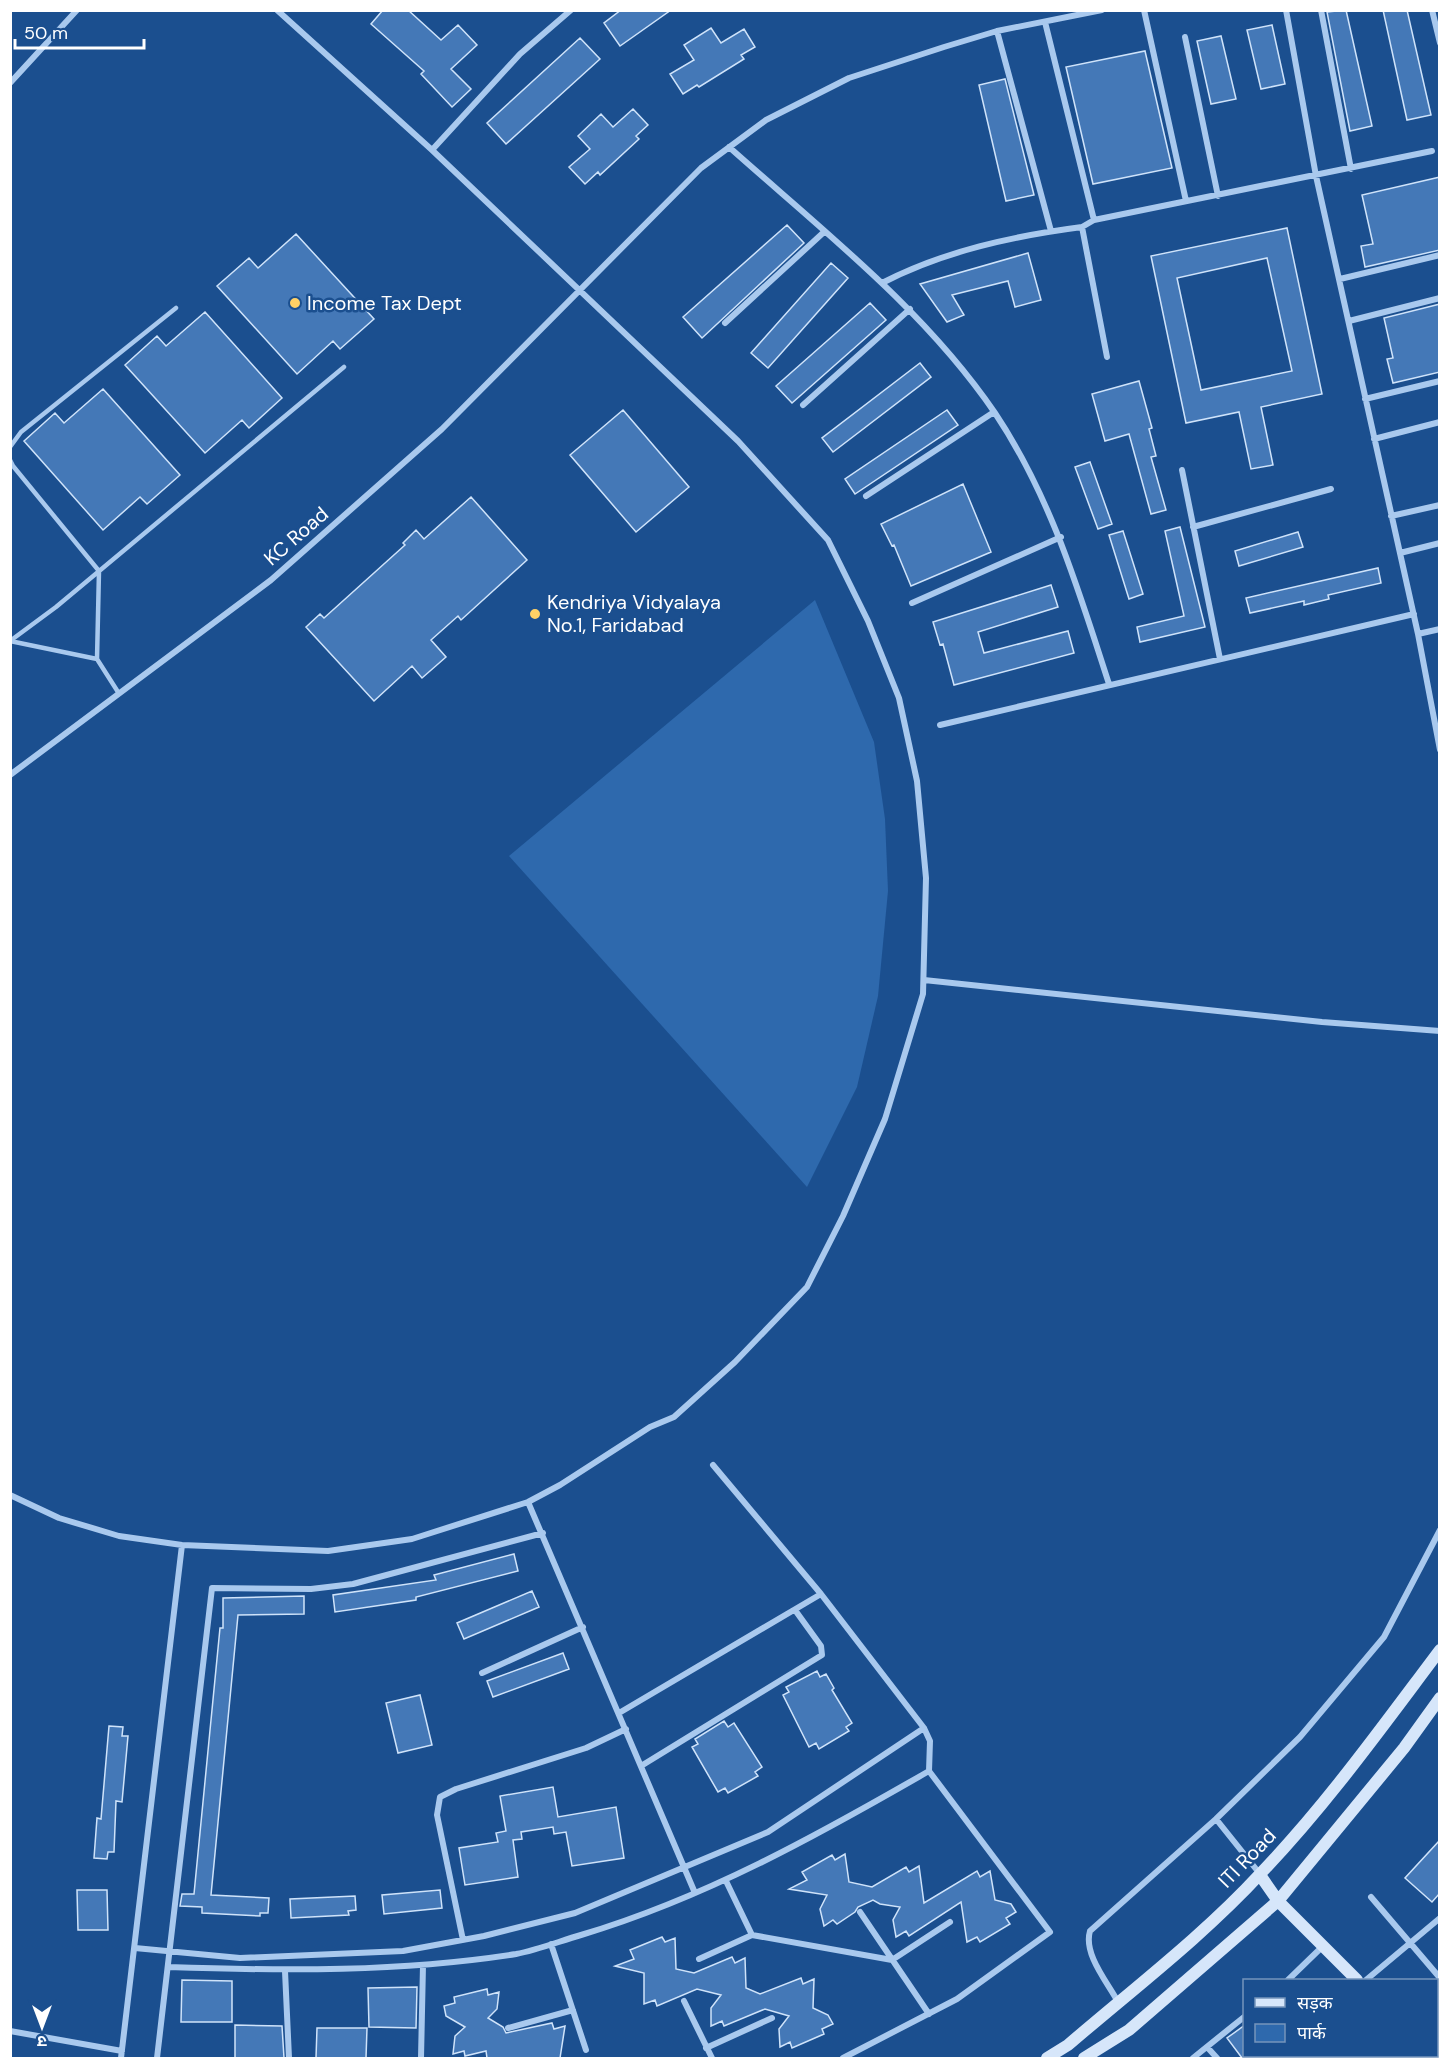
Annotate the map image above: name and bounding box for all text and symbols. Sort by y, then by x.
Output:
scale bar [15,12,144,50]
text: 50 m [24,21,68,45]
place label: Income Tax Dept [307,290,462,316]
marker: Income Tax Dept [288,296,302,310]
street label: KC Road [258,501,334,571]
place label: Kendriya Vidyalaya No.1, Faridabad [547,589,721,638]
marker: Kendriya Vidyalaya No.1, Faridabad [528,607,542,621]
street label: ITI Road [1212,1823,1282,1893]
legend [1243,1979,1438,2057]
text: सड़क [1297,1991,1334,2015]
north arrow [12,1997,72,2057]
text: पार्क [1297,2021,1327,2045]
text: उ [37,2031,47,2052]

